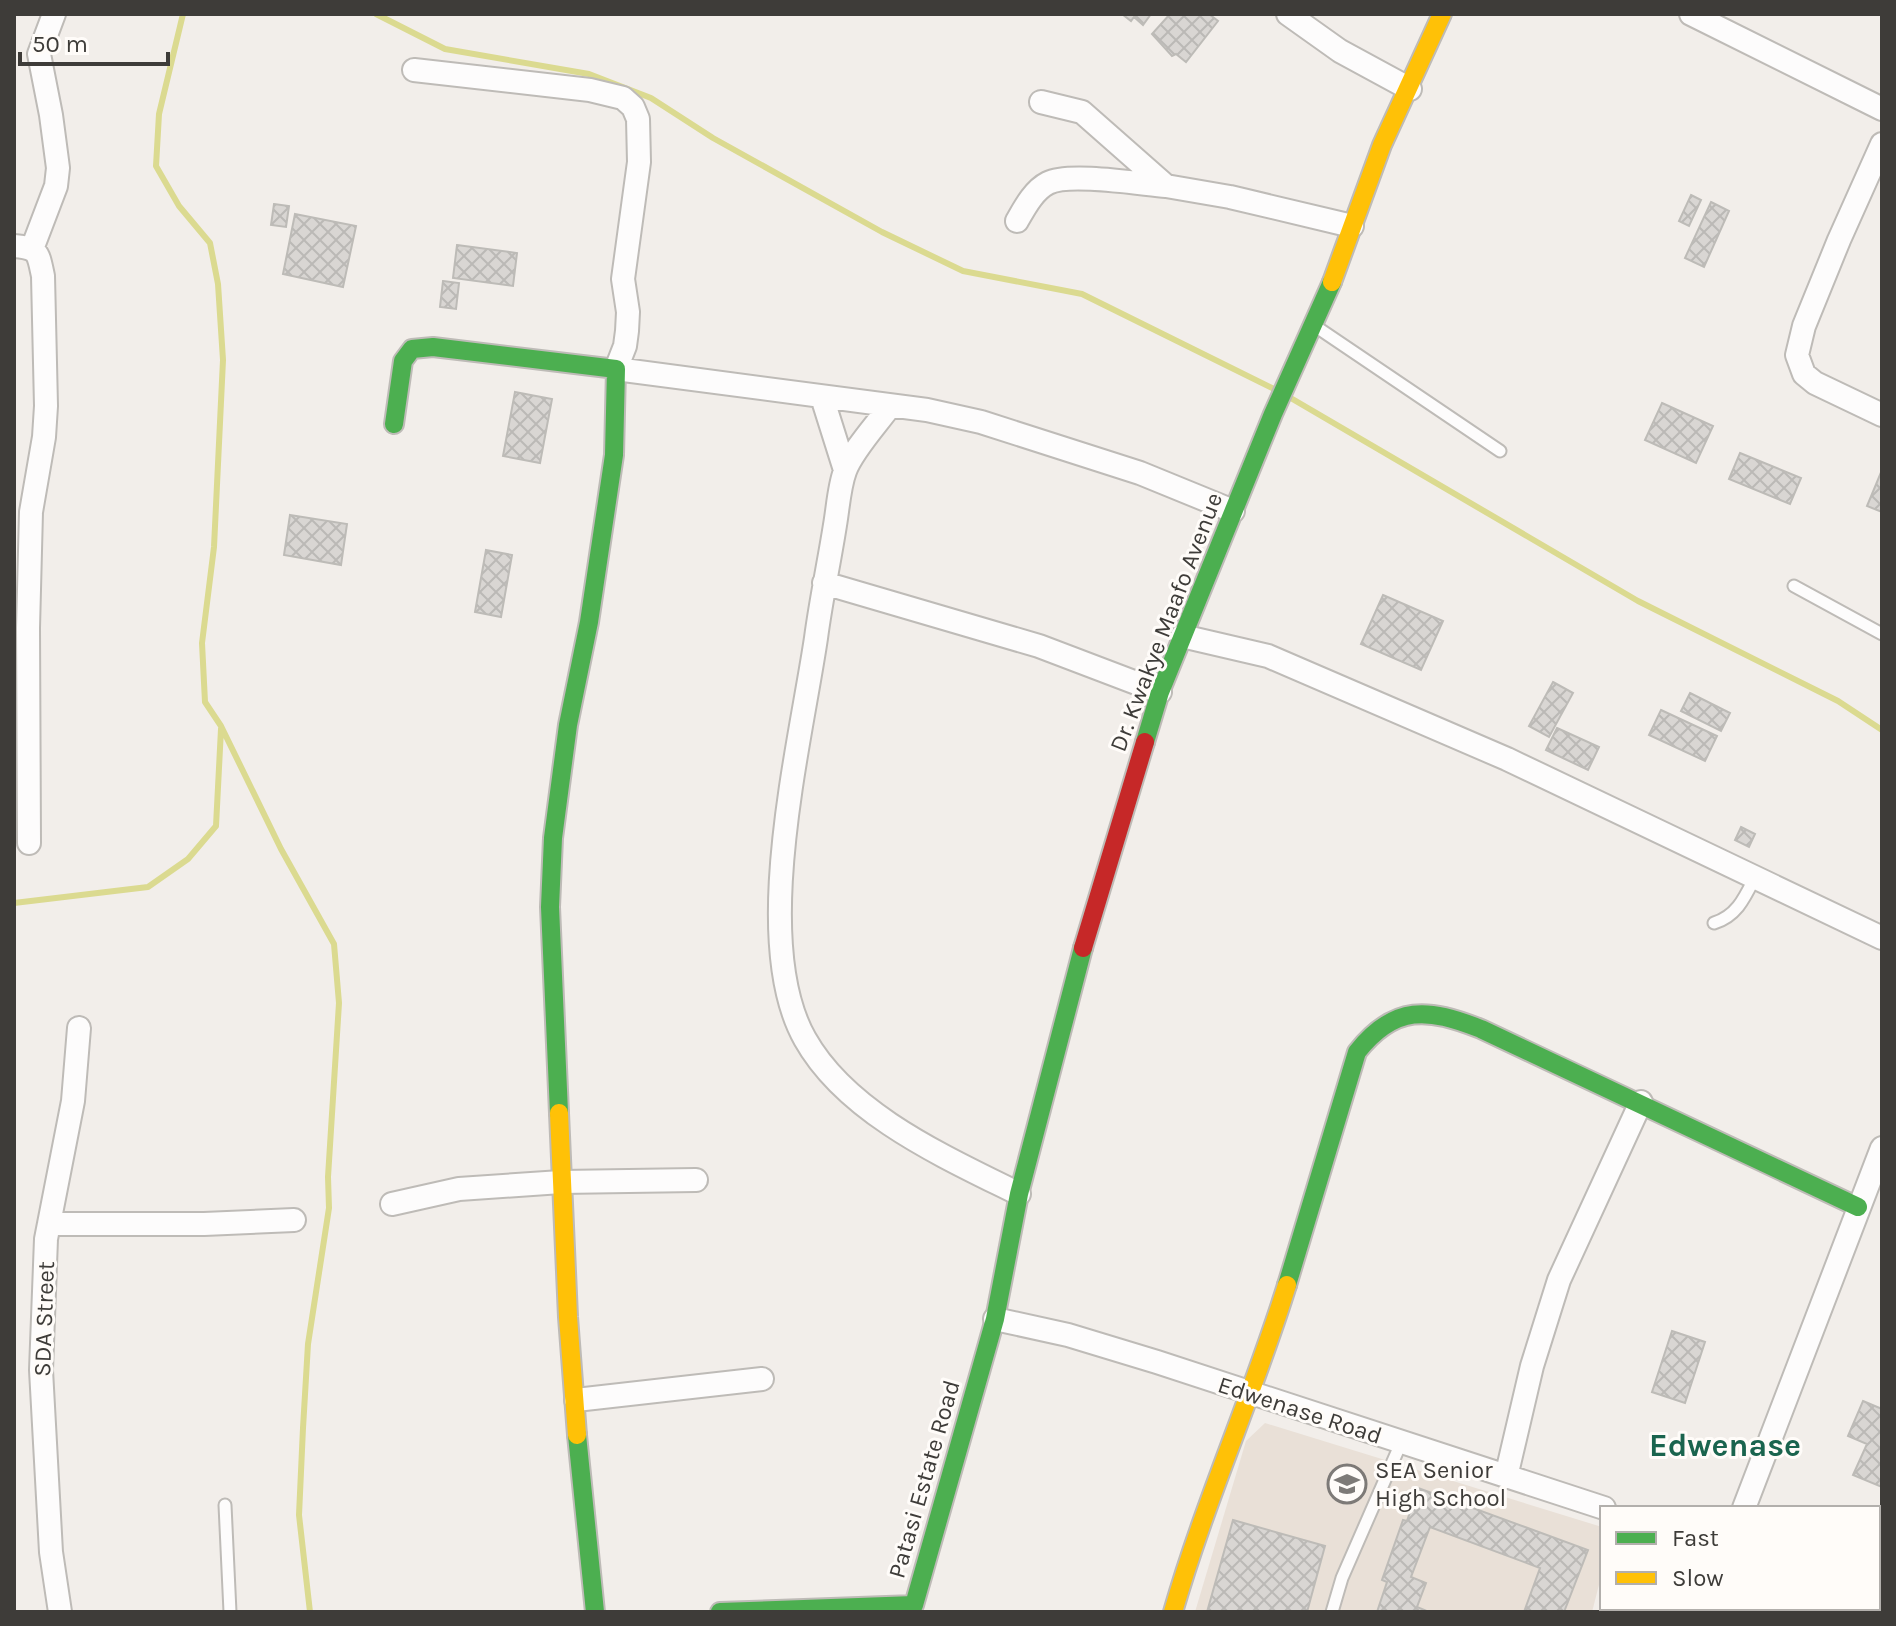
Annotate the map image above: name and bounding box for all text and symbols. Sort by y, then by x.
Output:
scale bar [20,16,168,66]
text: 50 m [32,30,88,58]
street label: Dr. Kwakye Maafo Avenue [1104,489,1228,755]
street label: SDA Street [28,1261,60,1377]
street label: Edwenase Road [1214,1370,1386,1450]
street label: Patasi Estate Road [882,1377,966,1581]
district label: Edwenase [1649,1427,1801,1464]
place label: SEA Senior High School [1375,1456,1506,1512]
school or university icon: SEA Senior High School [1326,1463,1368,1505]
legend [1600,1506,1880,1610]
text: Fast [1672,1524,1719,1552]
text: Slow [1672,1564,1724,1592]

